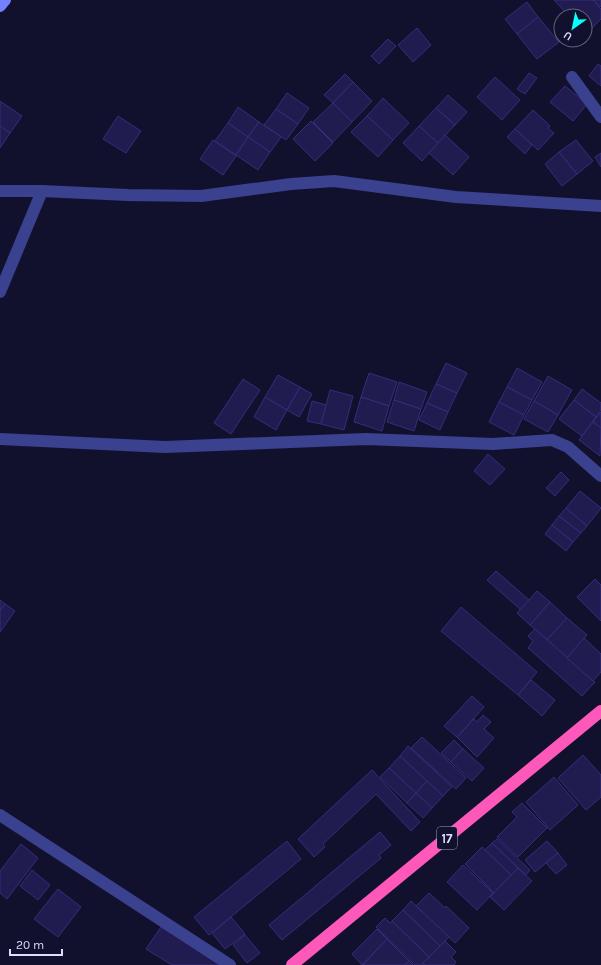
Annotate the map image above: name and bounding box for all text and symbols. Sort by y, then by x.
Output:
north arrow [553,8,593,48]
text: U [561,28,575,43]
road number: 17 [437,827,457,849]
scale bar [10,931,62,957]
text: 20 m [16,938,44,952]

